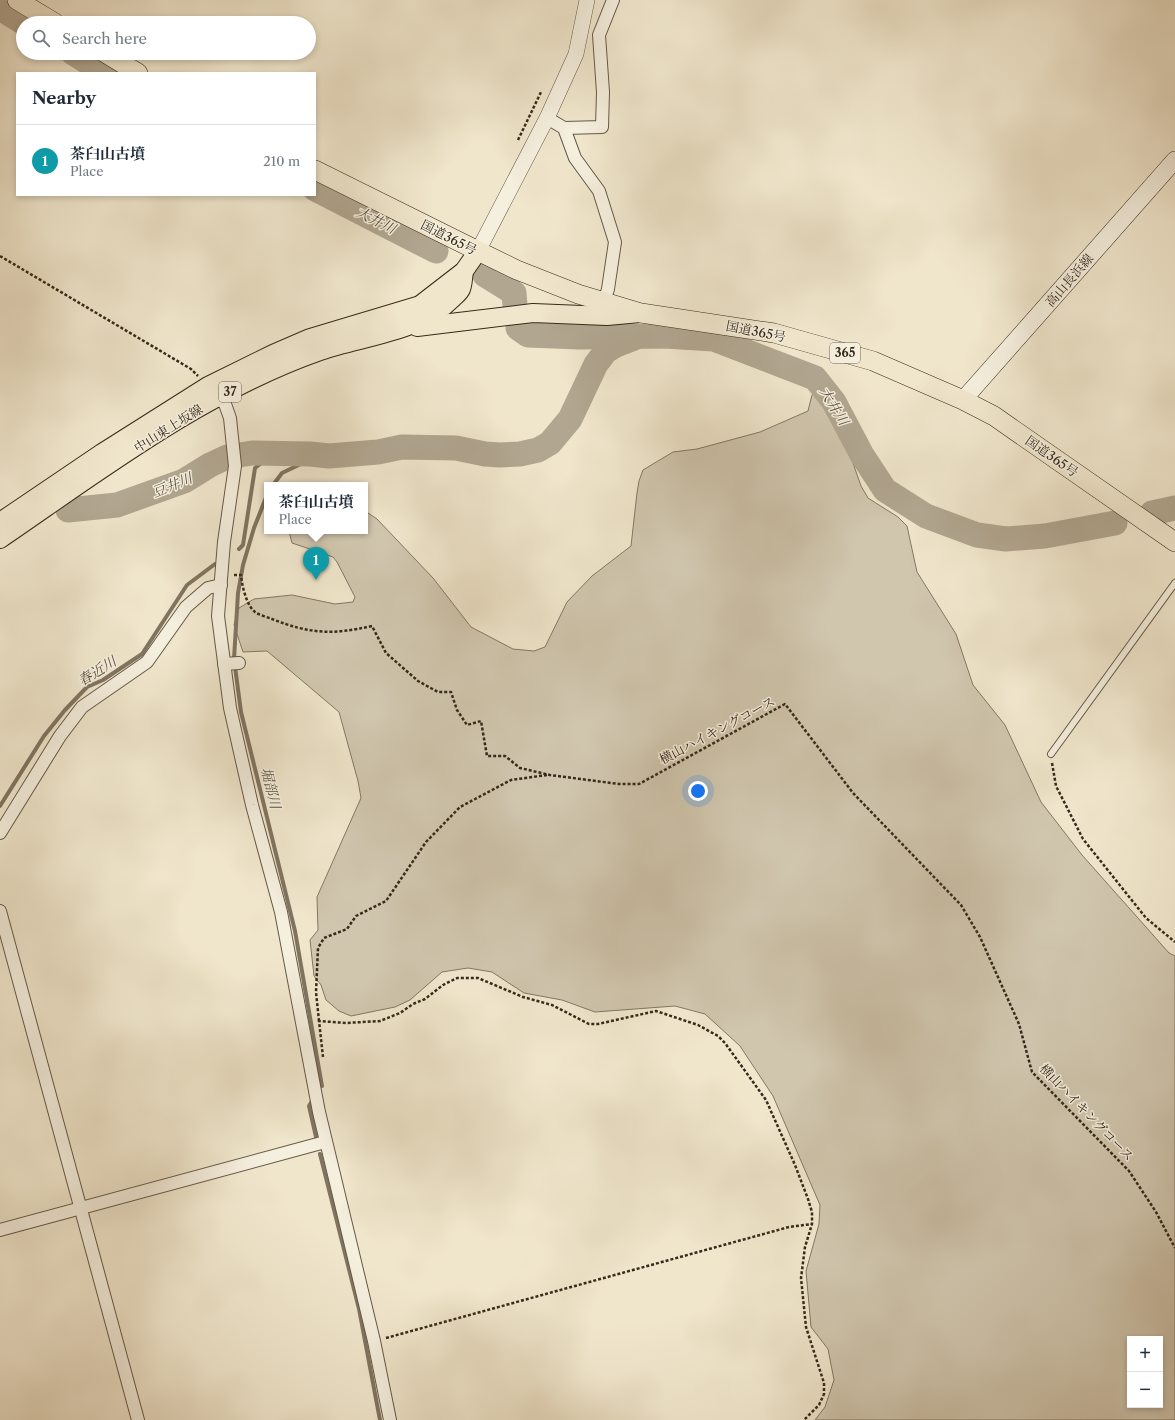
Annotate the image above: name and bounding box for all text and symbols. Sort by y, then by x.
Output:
search box [16,16,316,60]
icon: search [30,27,52,49]
text: Search here [62,29,147,48]
text: Nearby [32,88,96,108]
text: 茶臼山古墳 [70,144,145,163]
text: 1 [42,153,48,169]
text: 210 m [263,153,300,169]
text: Place [70,163,103,179]
water label: 大井川 [353,202,401,238]
street label: 国道365号 [418,216,480,258]
street label: 高山長浜線 [1042,250,1096,310]
street label: 国道365号 [725,317,787,345]
road number: 365 [830,343,860,363]
road number: 37 [219,382,241,402]
water label: 大井川 [815,383,854,430]
street label: 中山東上坂線 [131,401,205,455]
street label: 国道365号 [1022,432,1082,480]
water label: 豆井川 [149,468,197,501]
popup [264,482,368,534]
text: 茶臼山古墳 [278,492,354,511]
text: Place [278,511,312,527]
pin: 1 [303,547,329,580]
water label: 春近川 [74,651,121,690]
street label: 横山ハイキングコース [656,693,778,767]
water label: 堀部川 [257,765,285,812]
your location [688,781,708,801]
street label: 横山ハイキングコース [1037,1060,1137,1164]
map controls [1127,1336,1163,1408]
button: + [1127,1336,1163,1372]
button: − [1127,1372,1163,1408]

